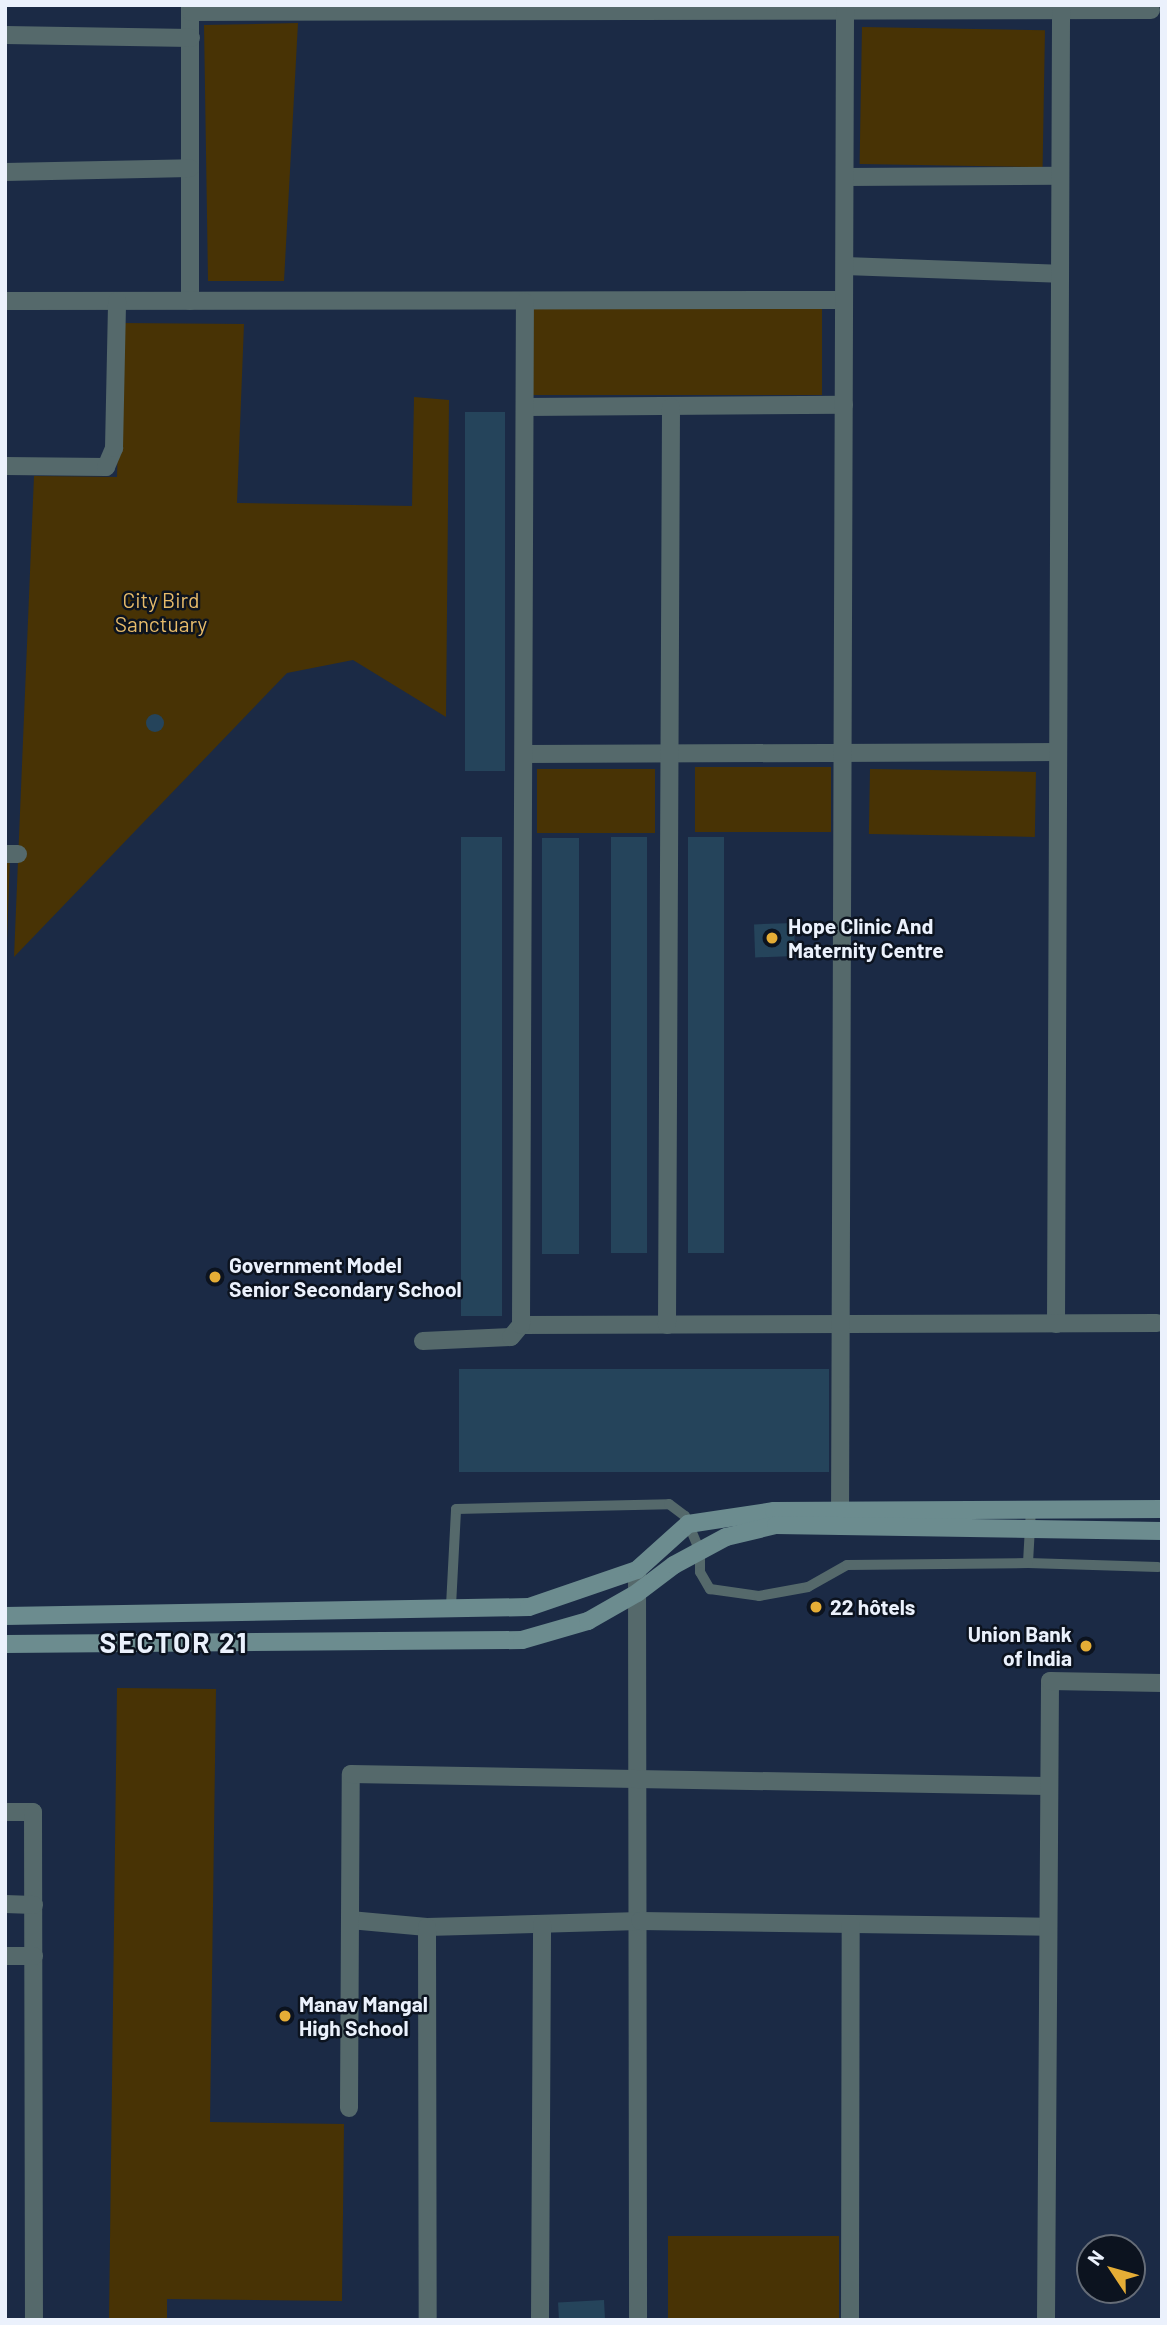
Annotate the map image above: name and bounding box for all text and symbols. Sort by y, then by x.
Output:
park label: City Bird Sanctuary [115,587,207,637]
place label: Hope Clinic And Maternity Centre [788,913,944,963]
marker: Hope Clinic And Maternity Centre [762,928,782,948]
place label: Government Model Senior Secondary School [229,1252,462,1302]
marker: Government Model Senior Secondary School [207,1269,223,1285]
place label: 22 hôtels [830,1594,915,1620]
marker: 22 hôtels [808,1599,824,1615]
place label: Union Bank of India [968,1621,1072,1671]
district label: SECTOR 21 [101,1625,247,1659]
marker: Union Bank of India [1078,1638,1094,1654]
place label: Manav Mangal High School [299,1991,428,2041]
marker: Manav Mangal High School [277,2008,293,2024]
north arrow [1076,2234,1146,2304]
text: N [1082,2246,1108,2269]

